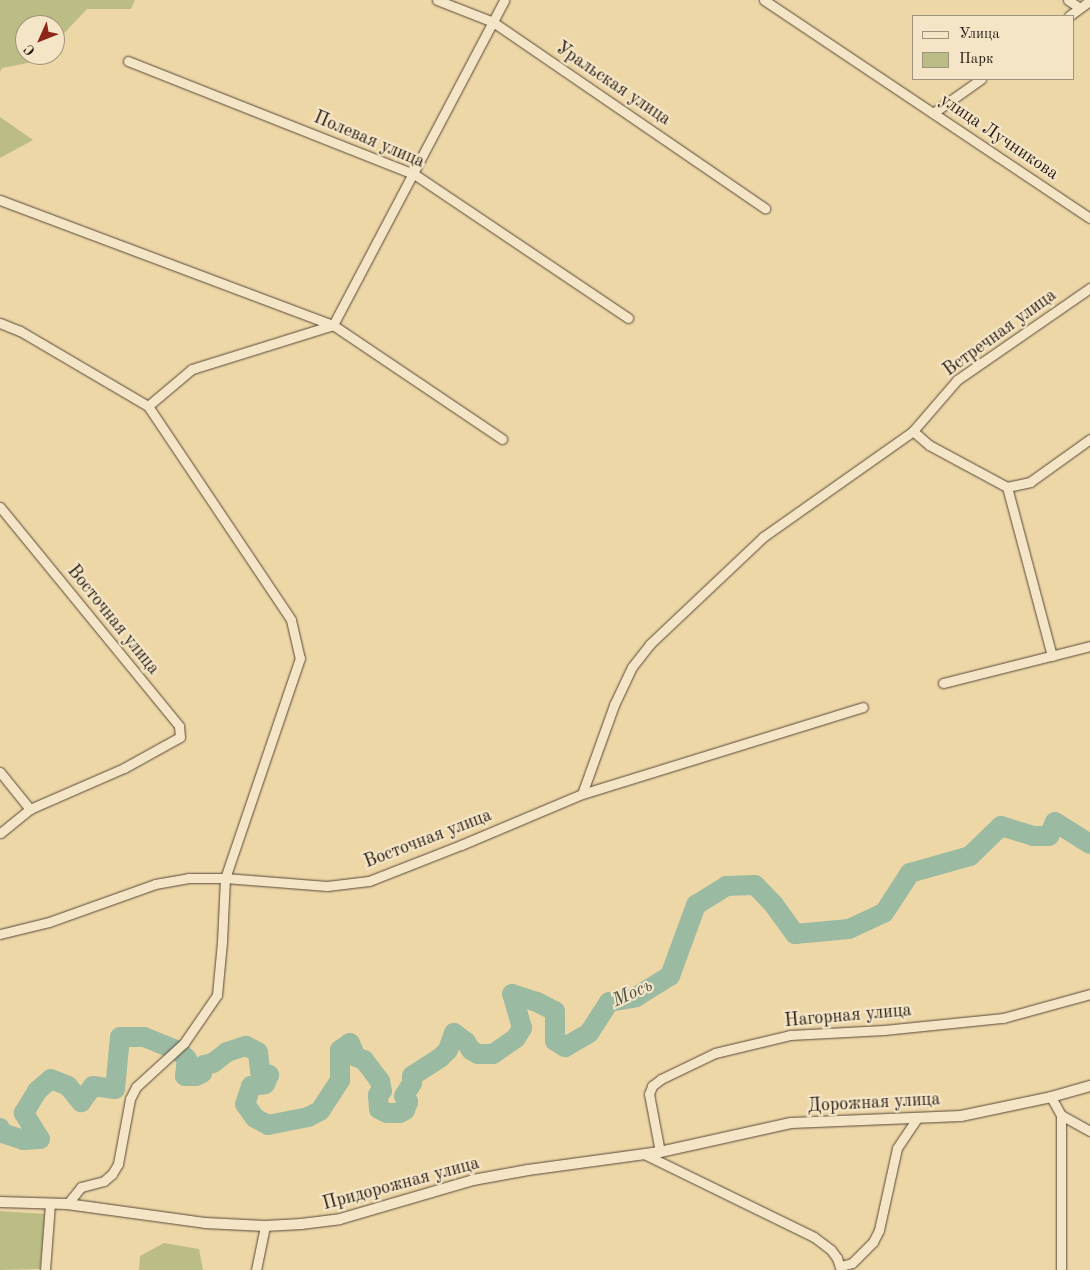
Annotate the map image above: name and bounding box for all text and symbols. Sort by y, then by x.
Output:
north arrow [15,15,65,65]
legend [912,15,1075,80]
text: Улица [959,27,1000,42]
street label: Уральская улица [551,38,675,130]
text: С [22,42,38,58]
text: Парк [959,52,994,67]
street label: улица Лучникова [935,89,1063,185]
street label: Полевая улица [310,107,428,173]
street label: Встречная улица [939,285,1061,381]
street label: Восточная улица [62,561,164,679]
street label: Восточная улица [361,805,495,873]
water label: Мось [609,975,657,1013]
street label: Нагорная улица [784,1000,912,1032]
street label: Дорожная улица [807,1089,941,1117]
street label: Придорожная улица [320,1153,482,1215]

